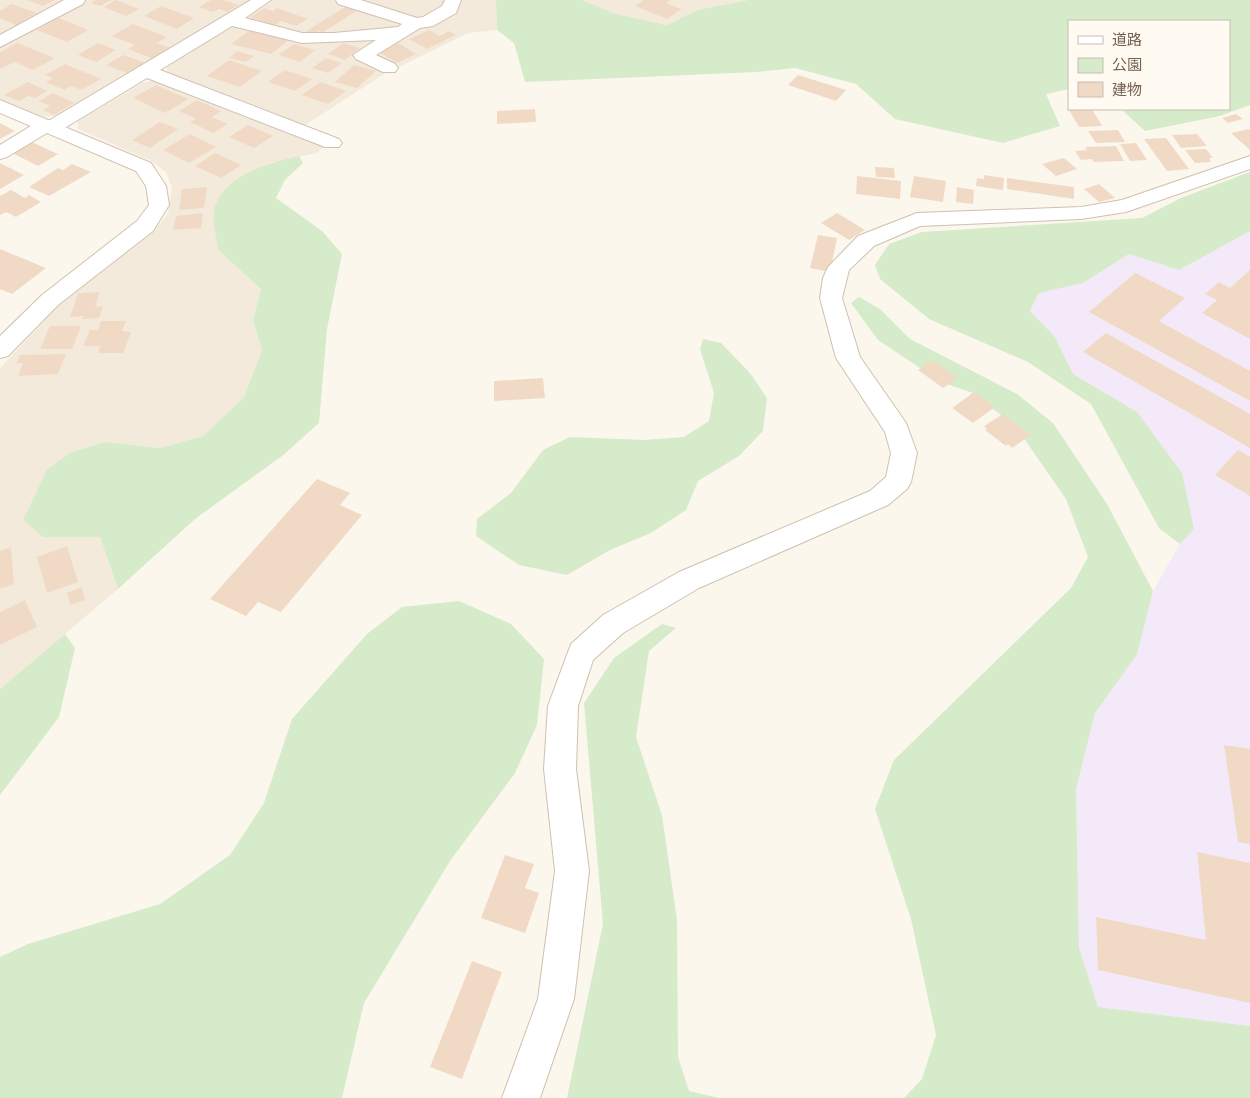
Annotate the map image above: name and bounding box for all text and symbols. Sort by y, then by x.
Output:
legend [1068,20,1230,110]
text: 道路 [1112,31,1142,48]
text: 公園 [1112,56,1142,73]
text: 建物 [1112,81,1142,98]

